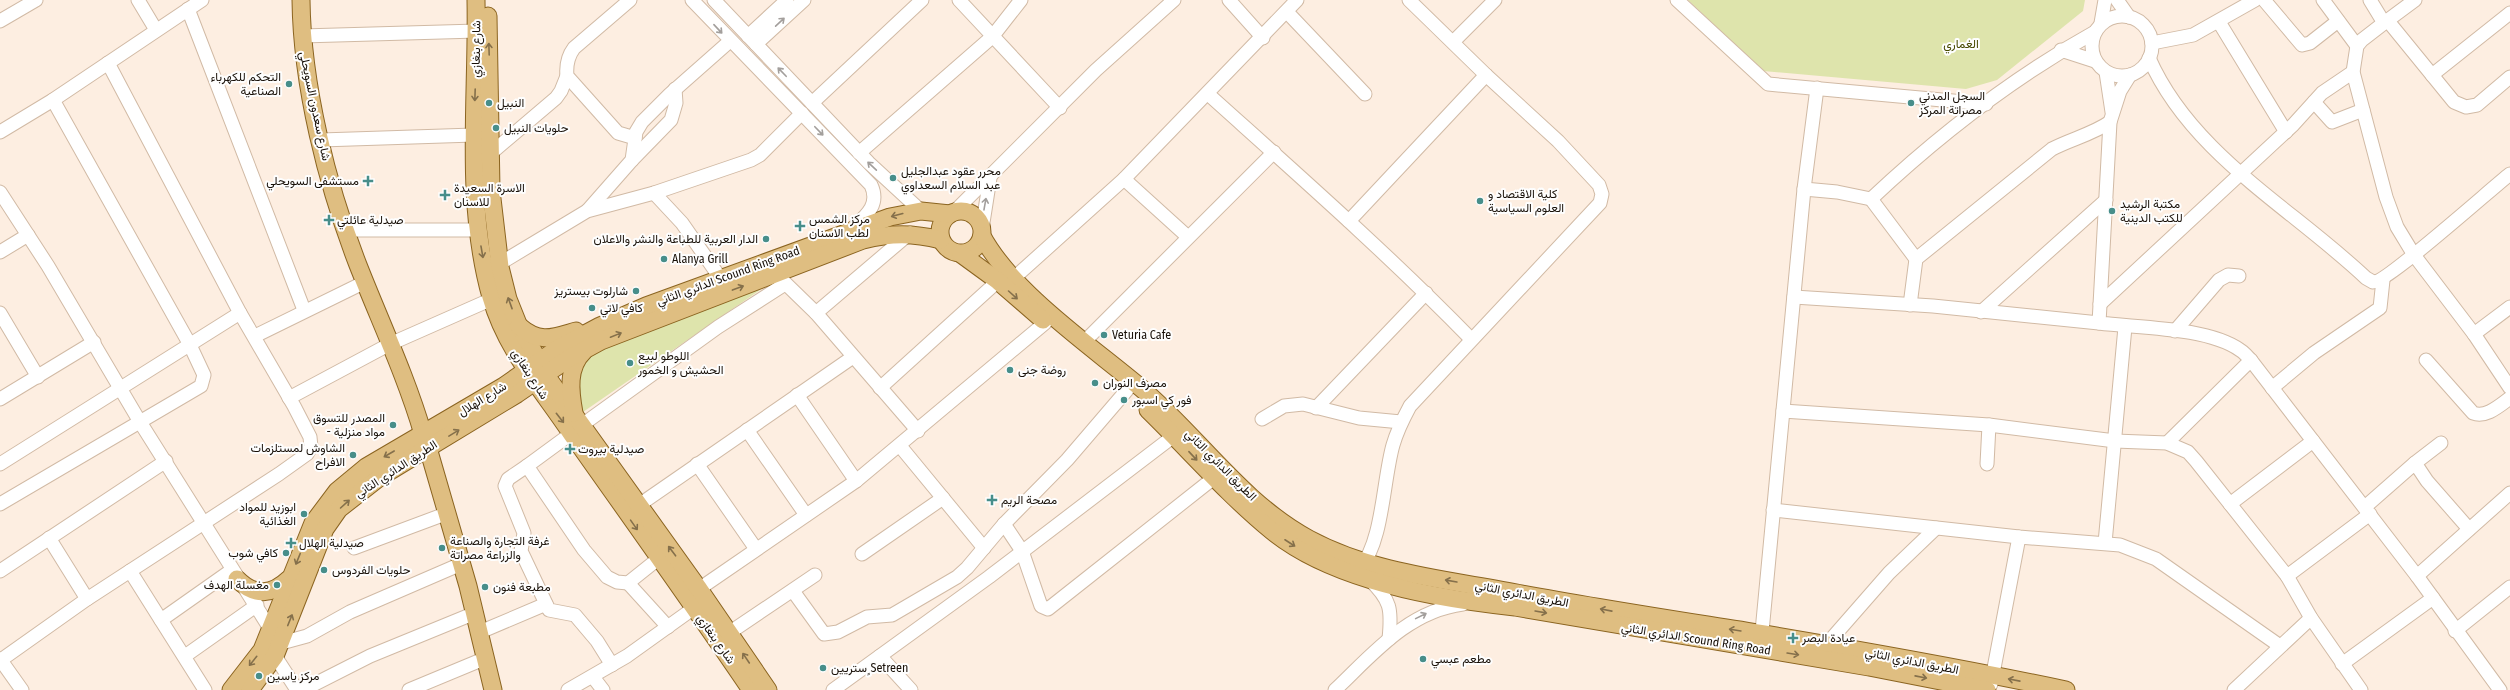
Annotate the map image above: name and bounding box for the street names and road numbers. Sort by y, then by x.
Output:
street label: شارع بنغازي [469,20,486,78]
street label: شارع سعدون السويحلي [294,50,333,162]
street label: الدائري الثاني Scound Ring Road [655,244,802,311]
street label: شارع بنغازي [506,346,551,403]
street label: شارع الهلال [455,379,510,421]
street label: الطريق الدائري الثاني [1180,426,1260,506]
street label: الطريق الدائري الثاني [352,437,441,503]
street label: الطريق الدائري الثاني [1473,578,1570,613]
street label: شارع بنغازي [691,612,738,668]
street label: الدائري الثاني Scound Ring Road [1620,620,1772,661]
street label: الطريق الدائري الثاني [1863,645,1960,680]

